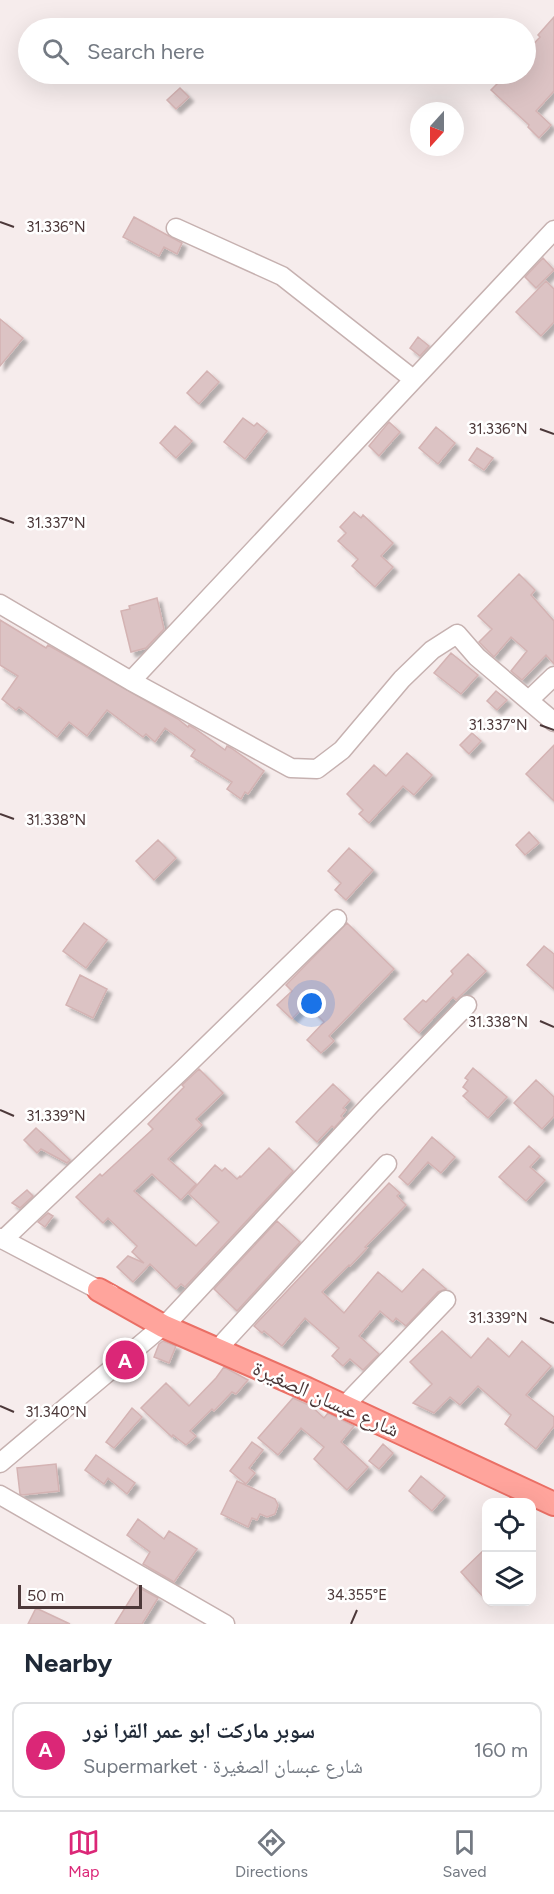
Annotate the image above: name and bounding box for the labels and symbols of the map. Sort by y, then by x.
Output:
north arrow [410,102,464,156]
text: 31.336°N [26,218,86,236]
text: 31.336°N [468,420,528,438]
text: 31.337°N [27,514,86,532]
text: 31.337°N [469,716,528,734]
text: 31.338°N [26,811,86,829]
your location [297,989,326,1018]
text: 31.338°N [468,1013,528,1031]
text: 31.339°N [26,1107,86,1125]
text: 31.339°N [468,1309,528,1327]
pin: A [106,1338,144,1382]
street label: شارع عبسان الصغيرة [249,1355,403,1443]
text: 31.340°N [25,1403,87,1421]
scale bar [18,1582,142,1610]
text: 34.355°E [327,1586,387,1604]

